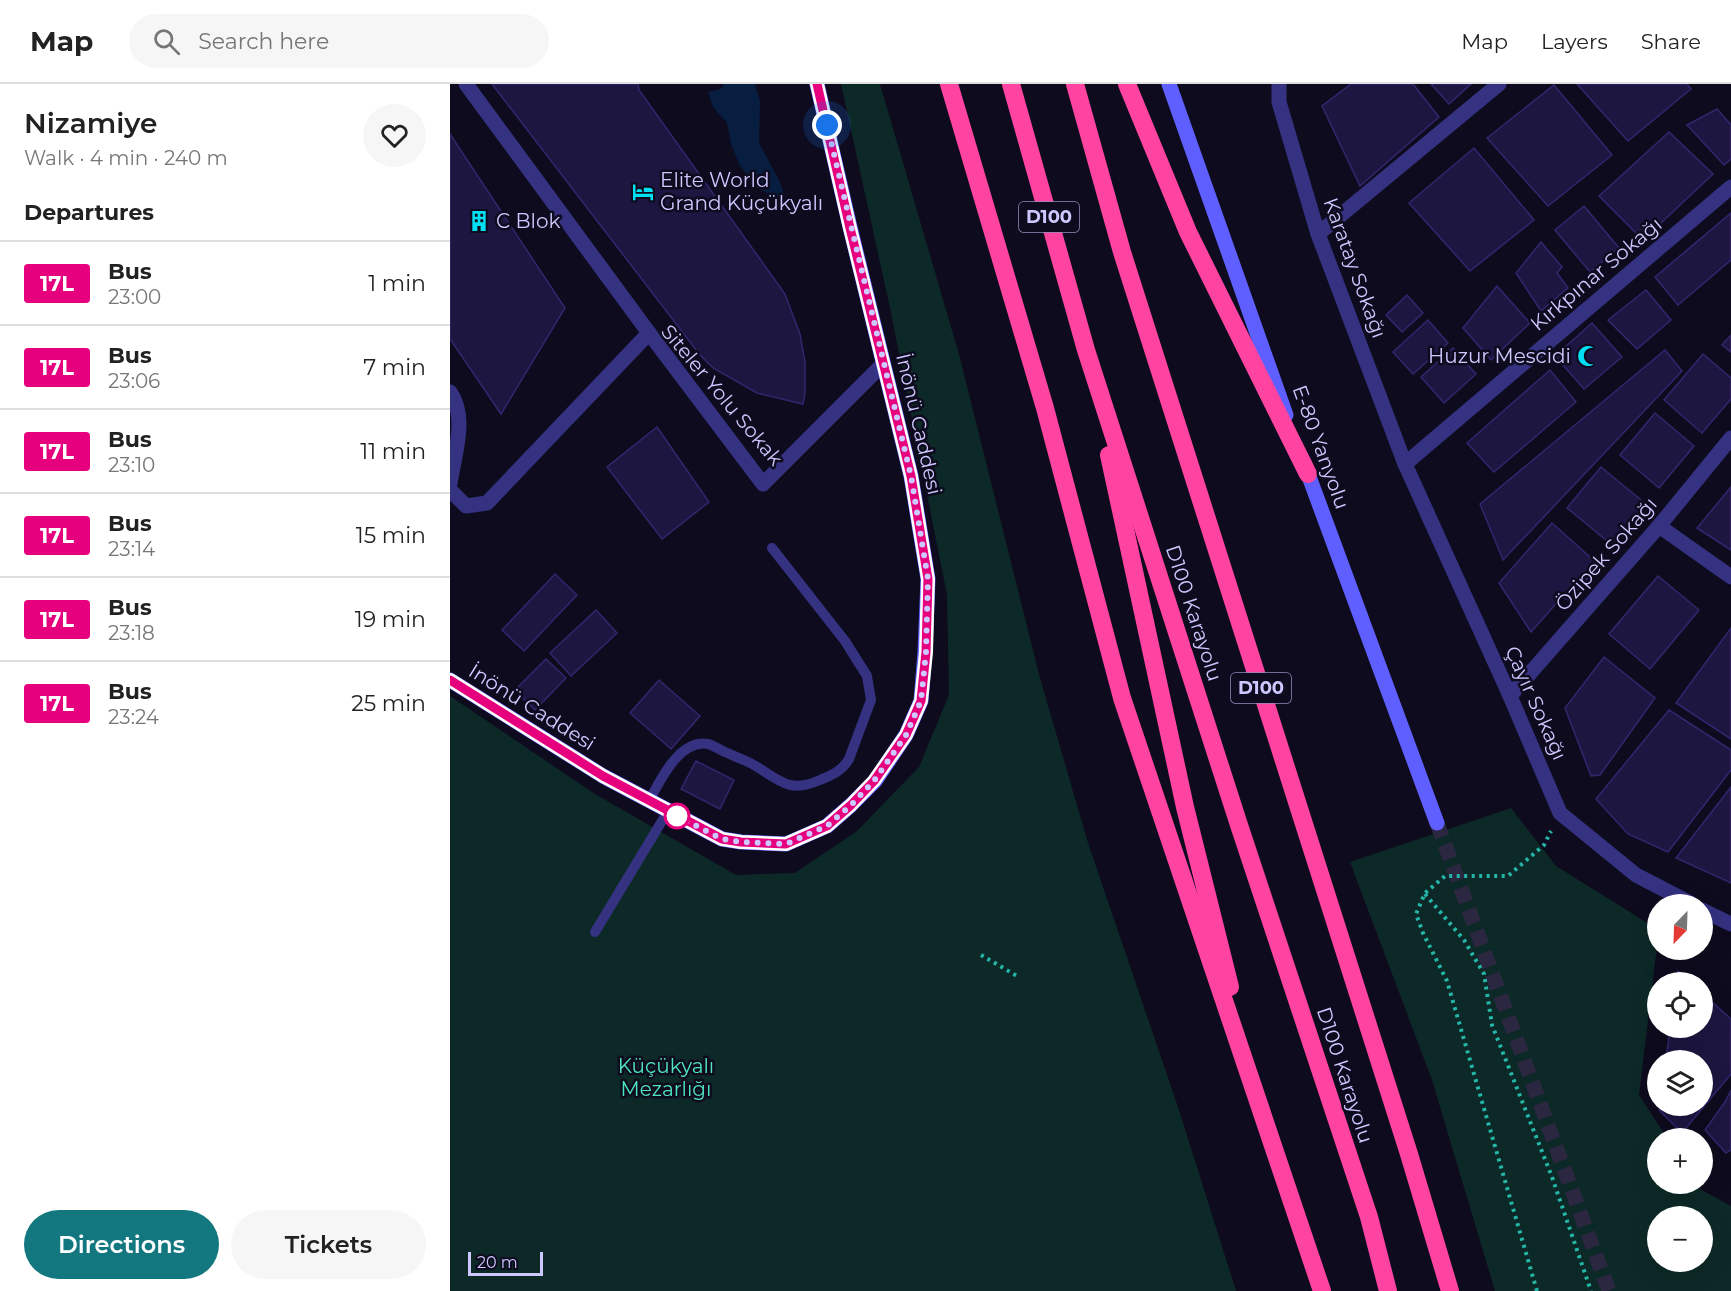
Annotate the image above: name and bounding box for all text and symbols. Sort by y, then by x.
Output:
search box [129,14,549,68]
text: Map [30,24,93,58]
icon: search [150,25,183,58]
text: Search here [198,28,329,55]
text: Map [1461,29,1508,54]
text: Layers [1541,29,1608,54]
text: Share [1641,29,1701,54]
button: heart [363,104,426,167]
text: Nizamiye [24,106,157,140]
your location [812,110,842,140]
text: Walk · 4 min · 240 m [24,146,228,170]
place label: Elite World Grand Küçükyalı [660,168,823,215]
hotel icon: Elite World Grand Küçükyalı [631,180,655,204]
street label: Karatay Sokağı [1319,195,1391,341]
text: Departures [24,199,154,226]
road number: D100 [1019,202,1079,232]
building icon: C Blok [467,209,491,233]
place label: C Blok [496,209,560,233]
street label: Kırkpınar Sokağı [1525,212,1667,336]
text: Bus [108,258,152,285]
text: 1 min [368,270,426,297]
text: 17L [40,271,74,296]
text: 23:00 [108,285,161,309]
street label: Siteler Yolu Sokak [656,320,788,470]
text: Bus [108,342,152,369]
place label: Huzur Mescidi [1428,344,1571,368]
mosque icon: Huzur Mescidi [1576,344,1600,368]
street label: İnönü Caddesi [891,351,947,497]
text: 7 min [363,354,426,381]
text: 17L [40,355,74,380]
text: 23:06 [108,369,160,393]
street label: E-80 Yanyolu [1287,382,1355,512]
text: Bus [108,426,152,453]
text: 11 min [360,438,426,465]
text: 17L [40,439,74,464]
text: 23:10 [108,453,155,477]
street label: Özipek Sokağı [1550,492,1662,616]
text: Bus [108,510,152,537]
text: 15 min [356,522,426,549]
text: 17L [40,523,74,548]
text: 23:14 [108,537,155,561]
street label: D100 Karayolu [1161,542,1227,684]
text: Bus [108,594,152,621]
text: 19 min [355,606,426,633]
text: 17L [40,607,74,632]
text: 23:18 [108,621,155,645]
street label: Çayır Sokağı [1500,642,1572,764]
street label: İnönü Caddesi [464,659,600,755]
road number: D100 [1231,673,1291,703]
text: Bus [108,678,152,705]
text: 25 min [351,690,426,717]
text: 17L [40,691,74,716]
text: 23:24 [108,705,159,729]
unlabelled marker [664,803,690,829]
north arrow [1647,894,1713,960]
map controls [1647,894,1713,1272]
button: locate [1647,972,1713,1038]
street label: D100 Karayolu [1312,1004,1378,1146]
button: layers [1647,1050,1713,1116]
park label: Küçükyalı Mezarlığı [618,1054,714,1101]
button: + [1647,1128,1713,1194]
button: − [1647,1206,1713,1272]
button: Directions [24,1210,219,1279]
button: Tickets [231,1210,426,1279]
scale bar [468,1249,543,1276]
text: 20 m [477,1253,518,1272]

